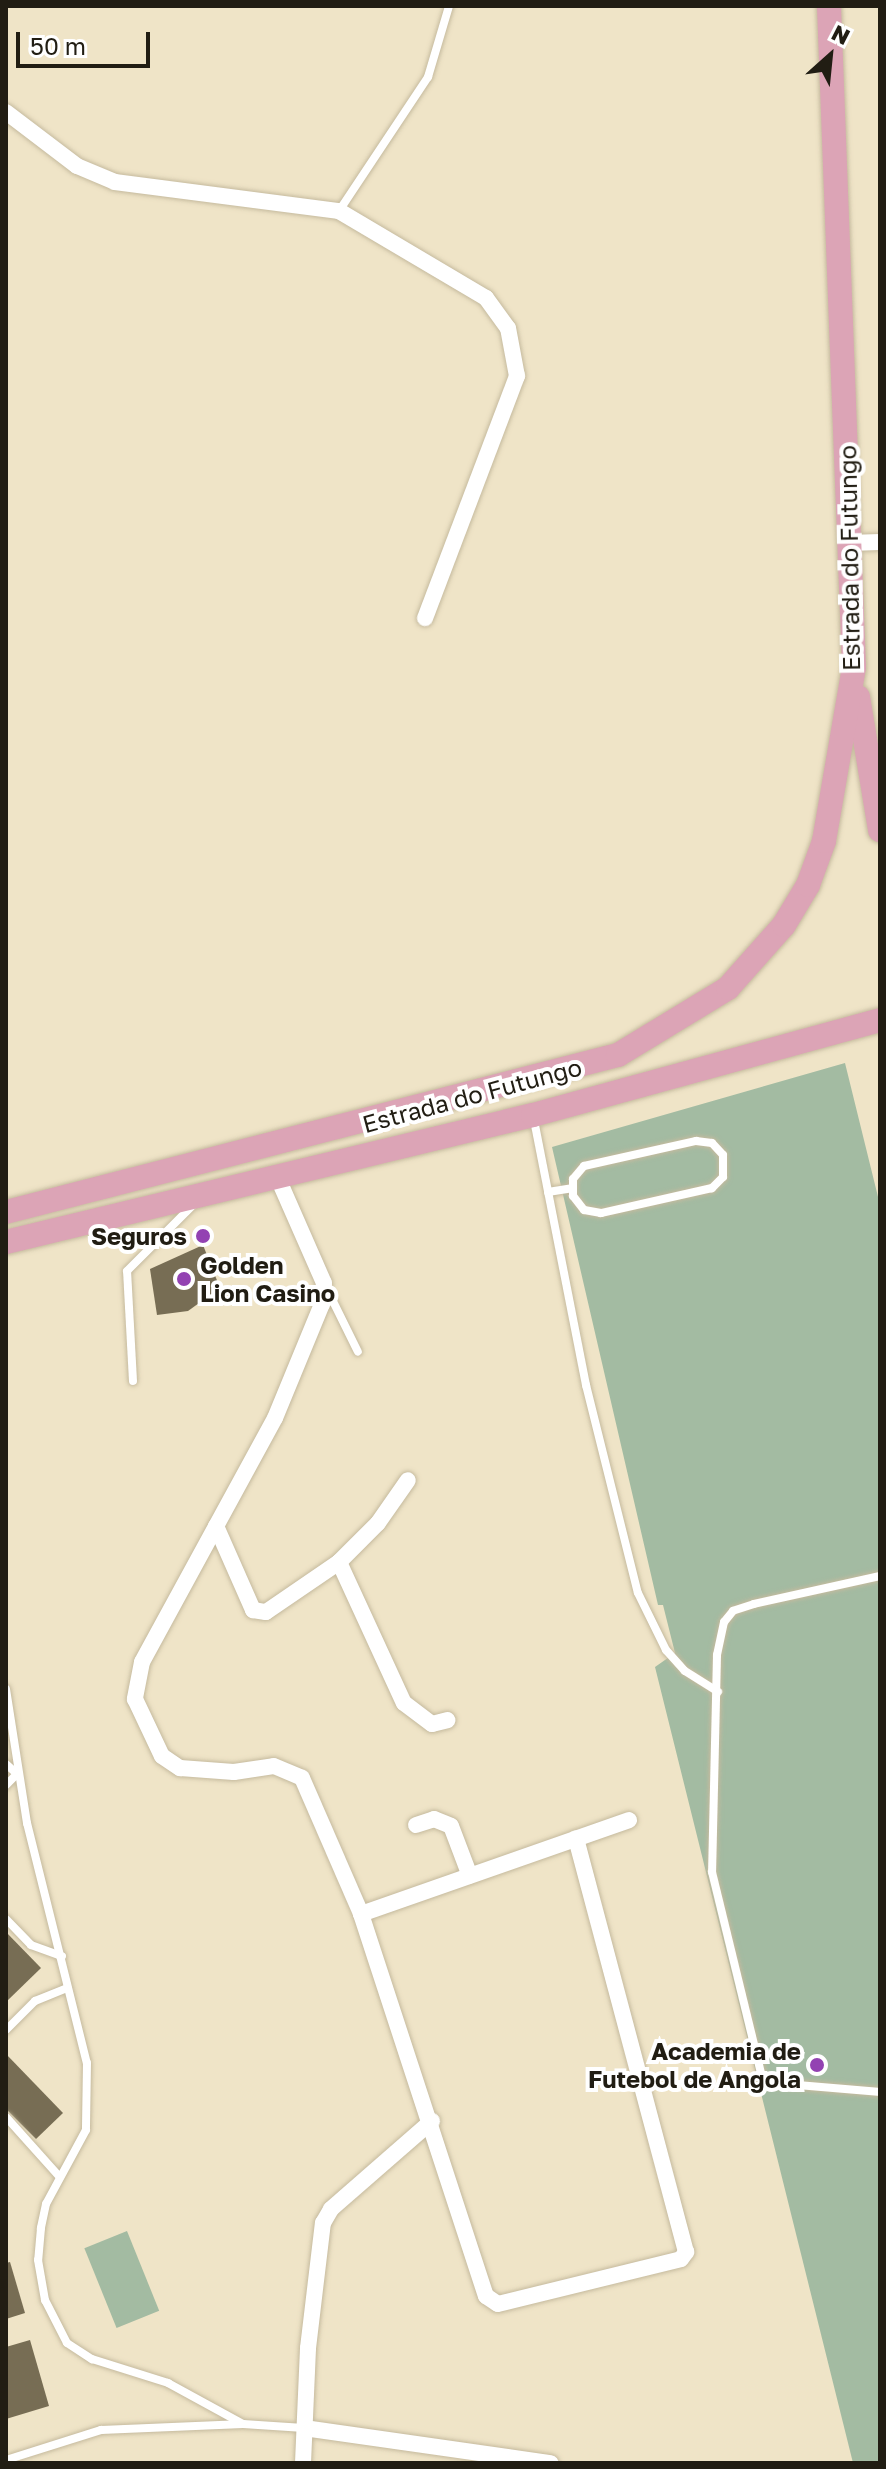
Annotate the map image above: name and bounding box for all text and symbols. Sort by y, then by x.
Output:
scale bar [20,16,154,66]
north arrow [790,16,870,96]
text: N [828,18,855,50]
text: 50 m [30,31,86,60]
street label: Estrada do Futungo [833,445,865,671]
street label: Estrada do Futungo [359,1052,585,1138]
place label: Seguros [91,1222,187,1250]
marker: Seguros [194,1227,212,1245]
place label: Golden Lion Casino [200,1251,335,1307]
marker: Golden Lion Casino [175,1270,193,1288]
place label: Academia de Futebol de Angola [588,2037,801,2093]
marker: Academia de Futebol de Angola [808,2056,826,2074]

